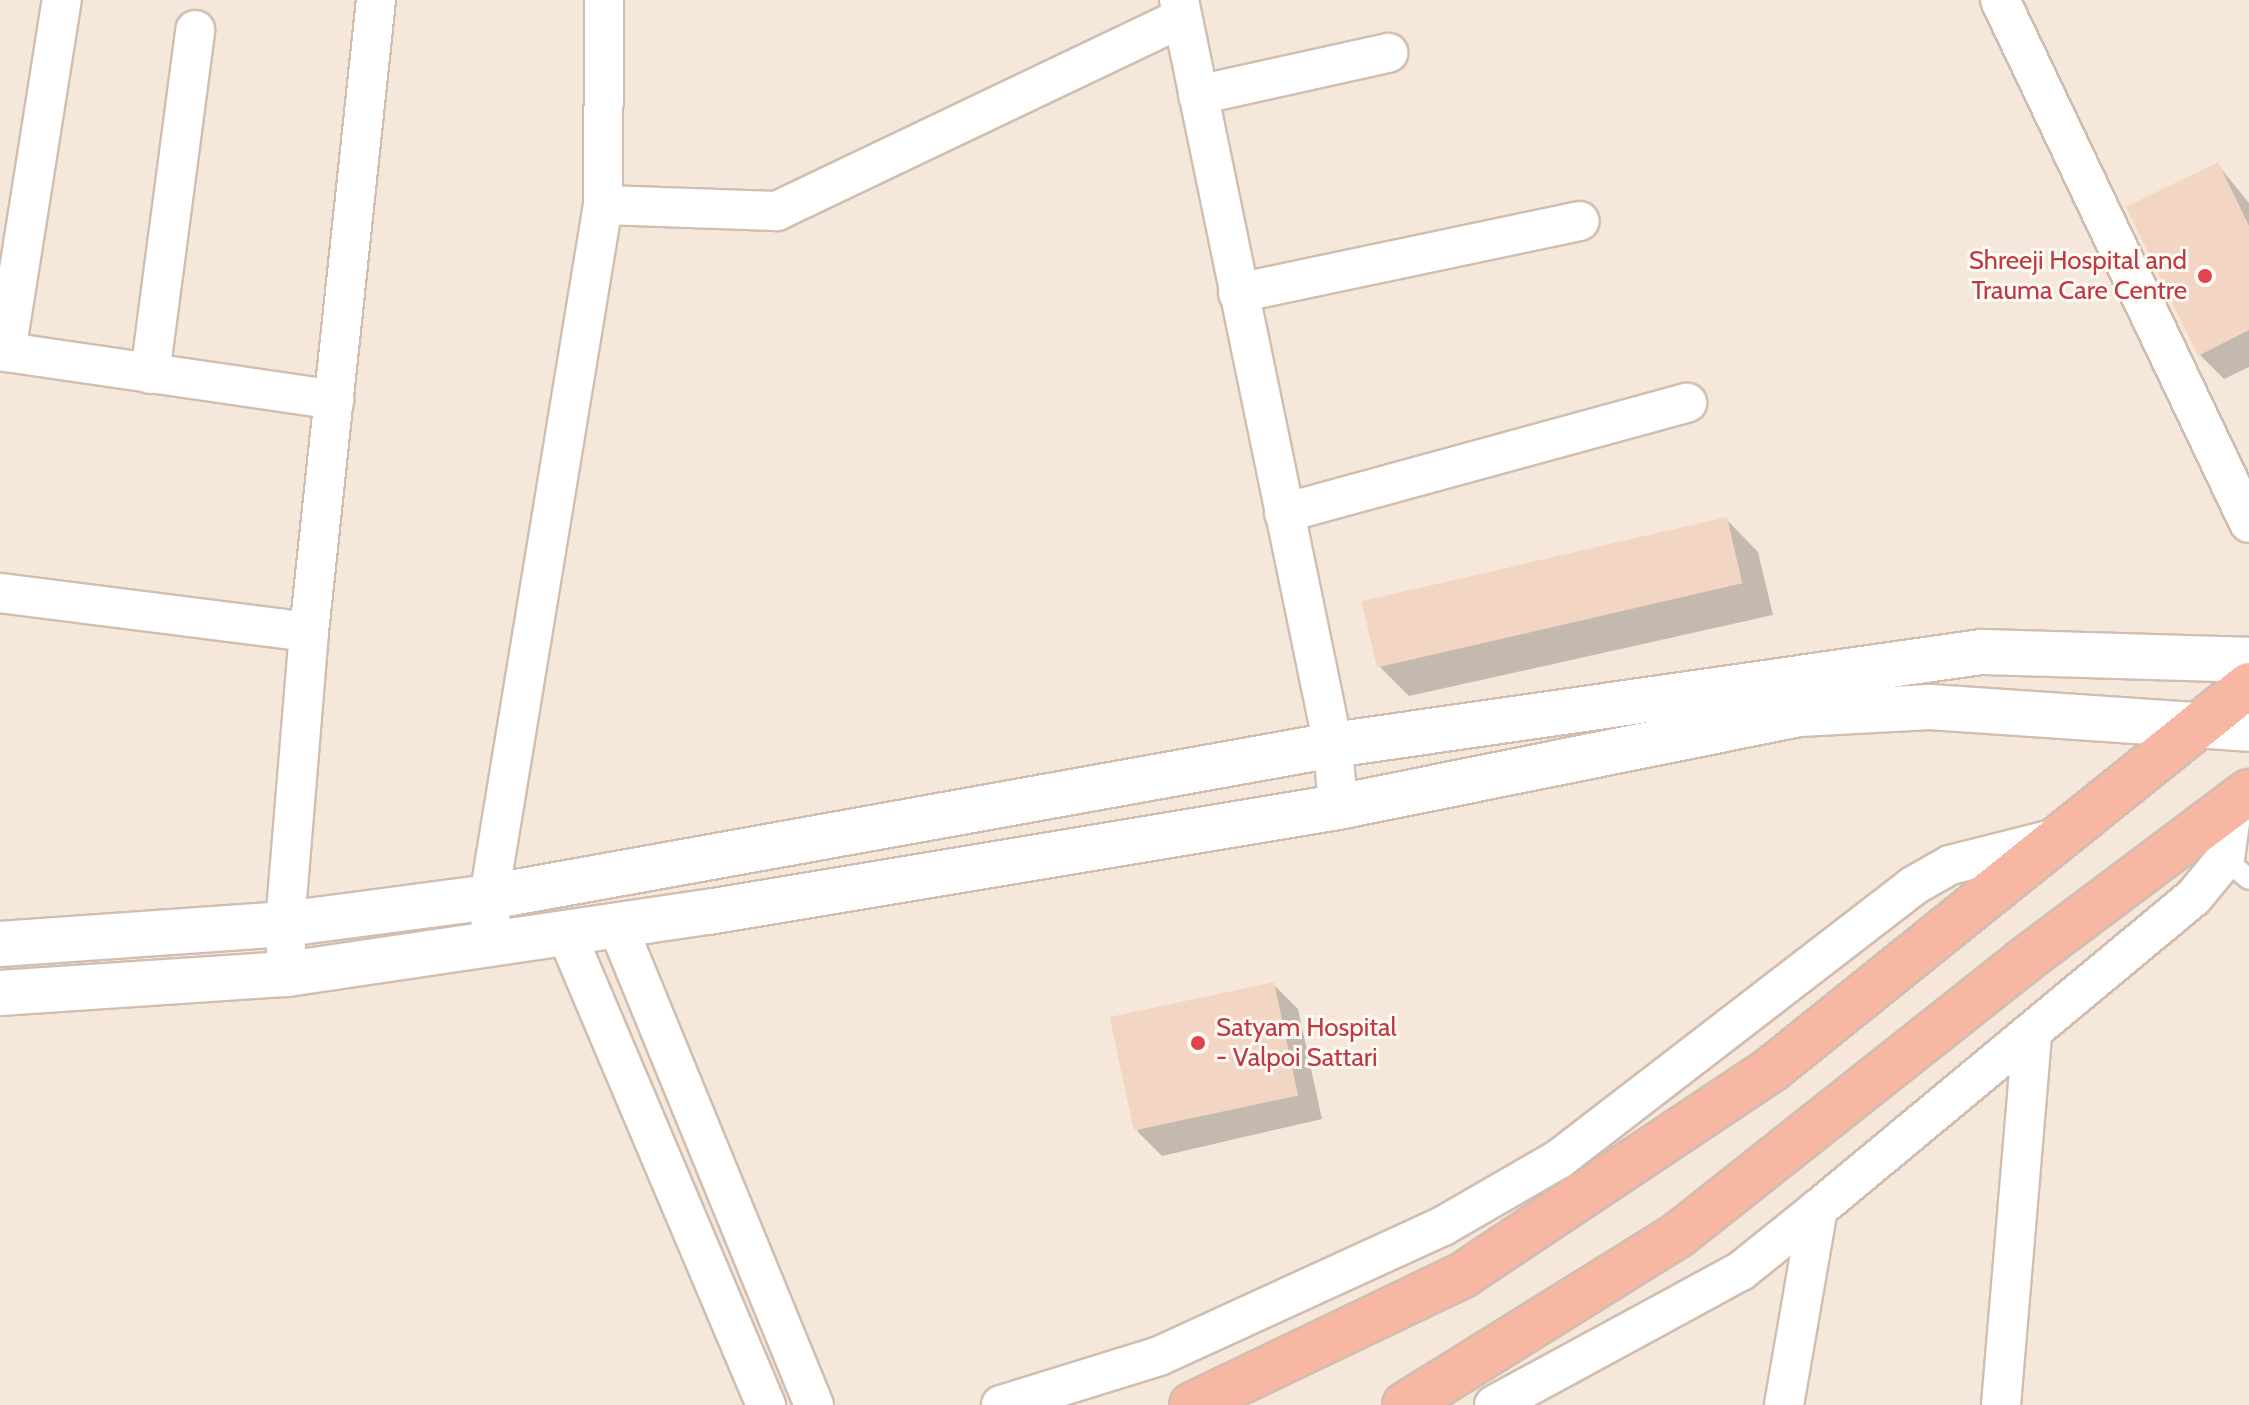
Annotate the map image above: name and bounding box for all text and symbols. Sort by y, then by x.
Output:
place label: Shreeji Hospital and Trauma Care Centre [1969,245,2187,306]
marker: Shreeji Hospital and Trauma Care Centre [2194,265,2216,287]
place label: Satyam Hospital - Valpoi Sattari [1216,1012,1397,1074]
marker: Satyam Hospital - Valpoi Sattari [1187,1032,1209,1054]

